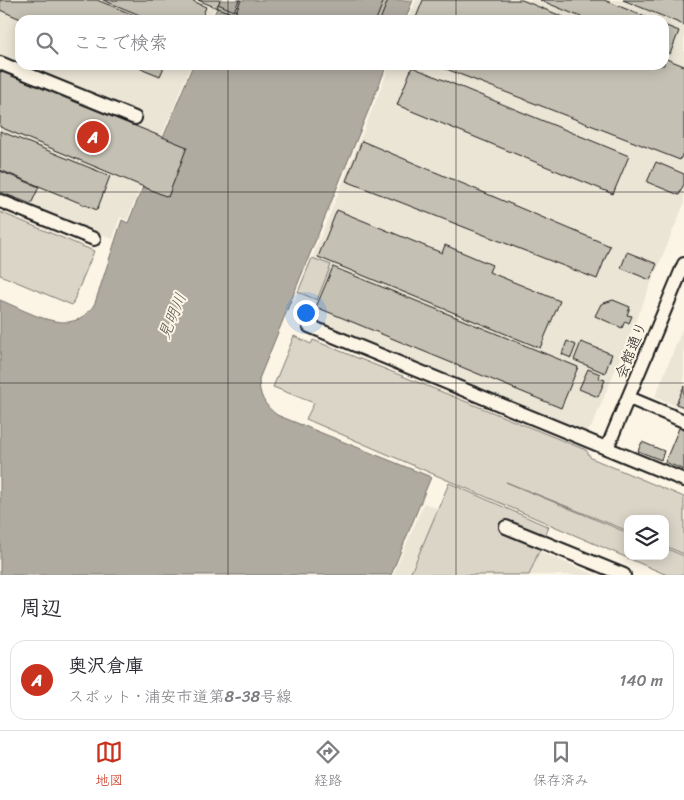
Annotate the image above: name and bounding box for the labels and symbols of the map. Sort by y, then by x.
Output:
pin: A [77,118,109,156]
water label: 見明川 [149,288,195,344]
your location [293,300,319,326]
street label: 会館通り [608,317,654,383]

